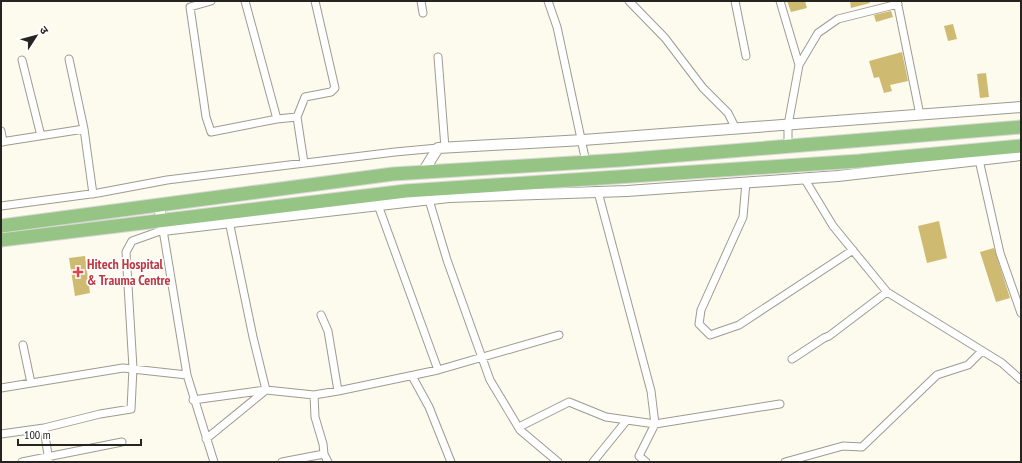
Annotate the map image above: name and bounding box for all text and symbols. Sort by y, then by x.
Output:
north arrow [16,16,56,56]
text: उ [37,23,52,37]
place label: Hitech Hospital & Trauma Centre [87,255,171,289]
marker: Hitech Hospital & Trauma Centre [72,266,84,278]
scale bar [18,421,141,447]
text: 100 m [24,427,51,442]

